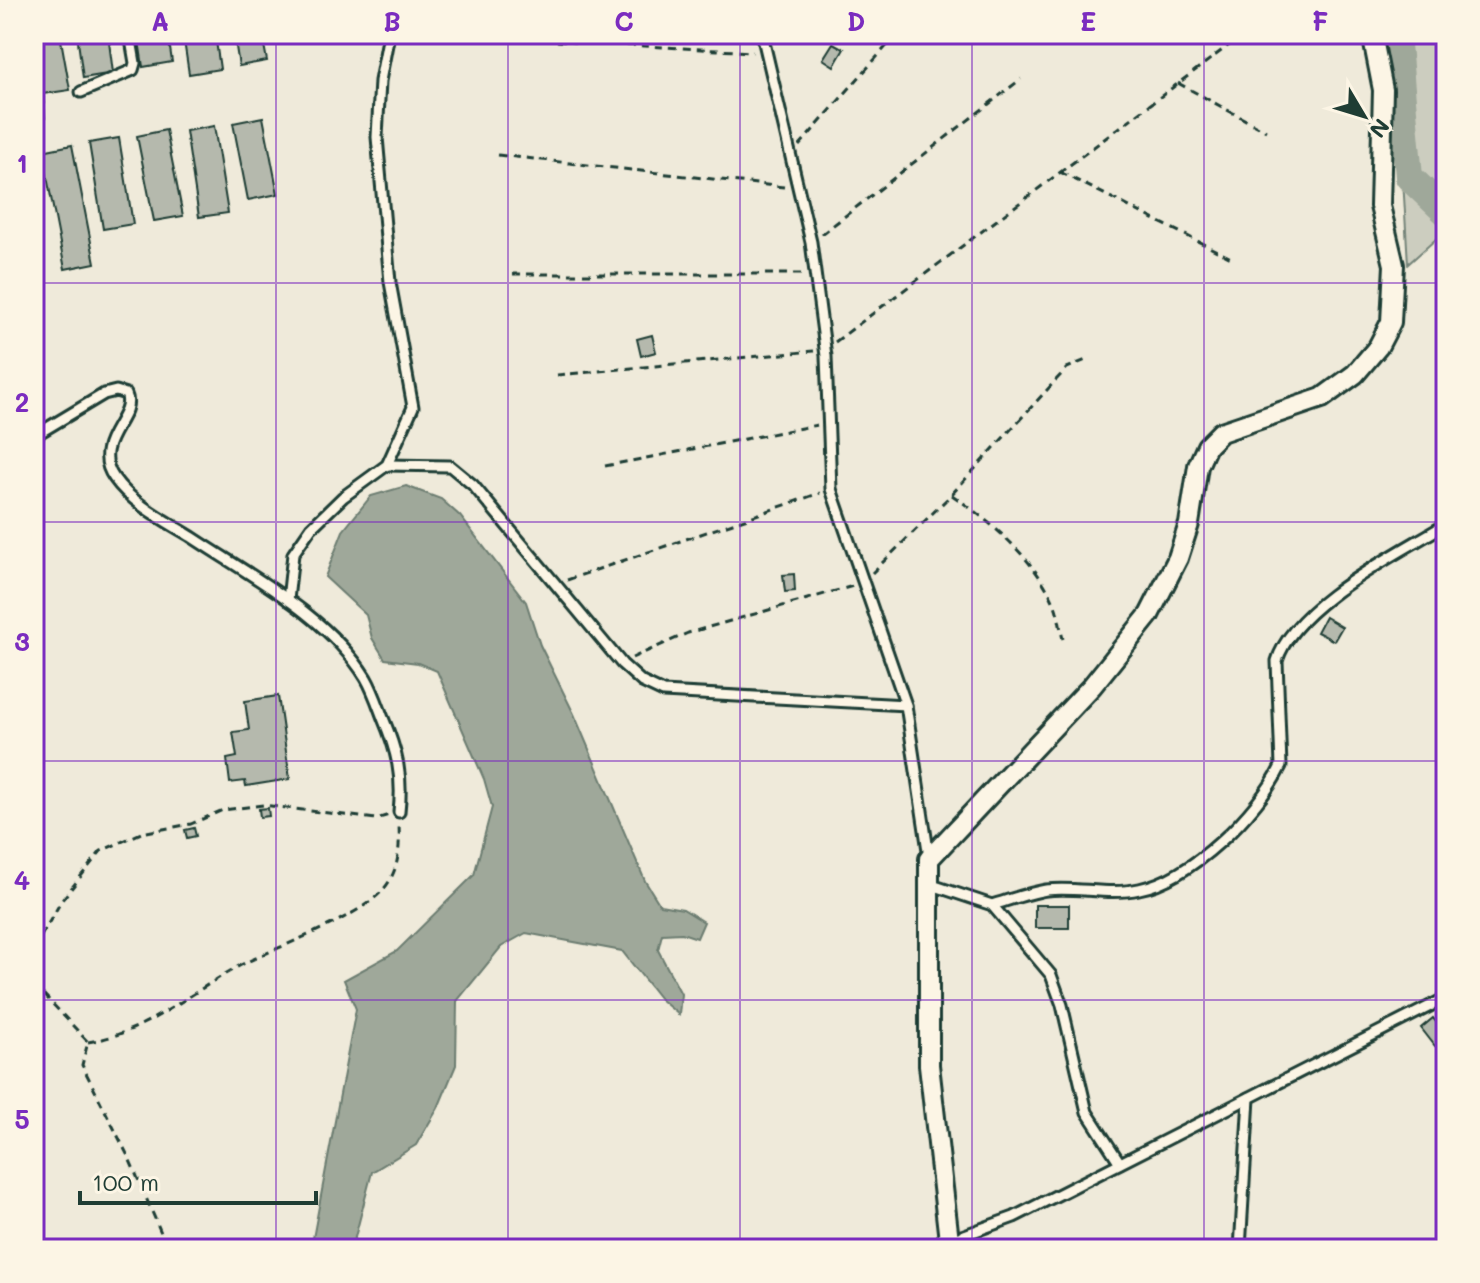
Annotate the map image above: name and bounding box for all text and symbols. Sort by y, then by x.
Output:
text: A [151,4,169,38]
text: B [383,4,401,38]
text: C [614,4,634,38]
text: D [847,4,865,38]
text: E [1080,4,1096,38]
text: F [1312,4,1328,38]
north arrow [1324,76,1404,156]
text: N [1364,113,1397,144]
text: 1 [16,146,28,180]
text: 2 [15,385,29,419]
text: 3 [14,624,30,658]
text: 4 [14,863,30,897]
text: 5 [14,1102,30,1136]
scale bar [80,1155,316,1205]
text: 100 m [92,1166,159,1197]

